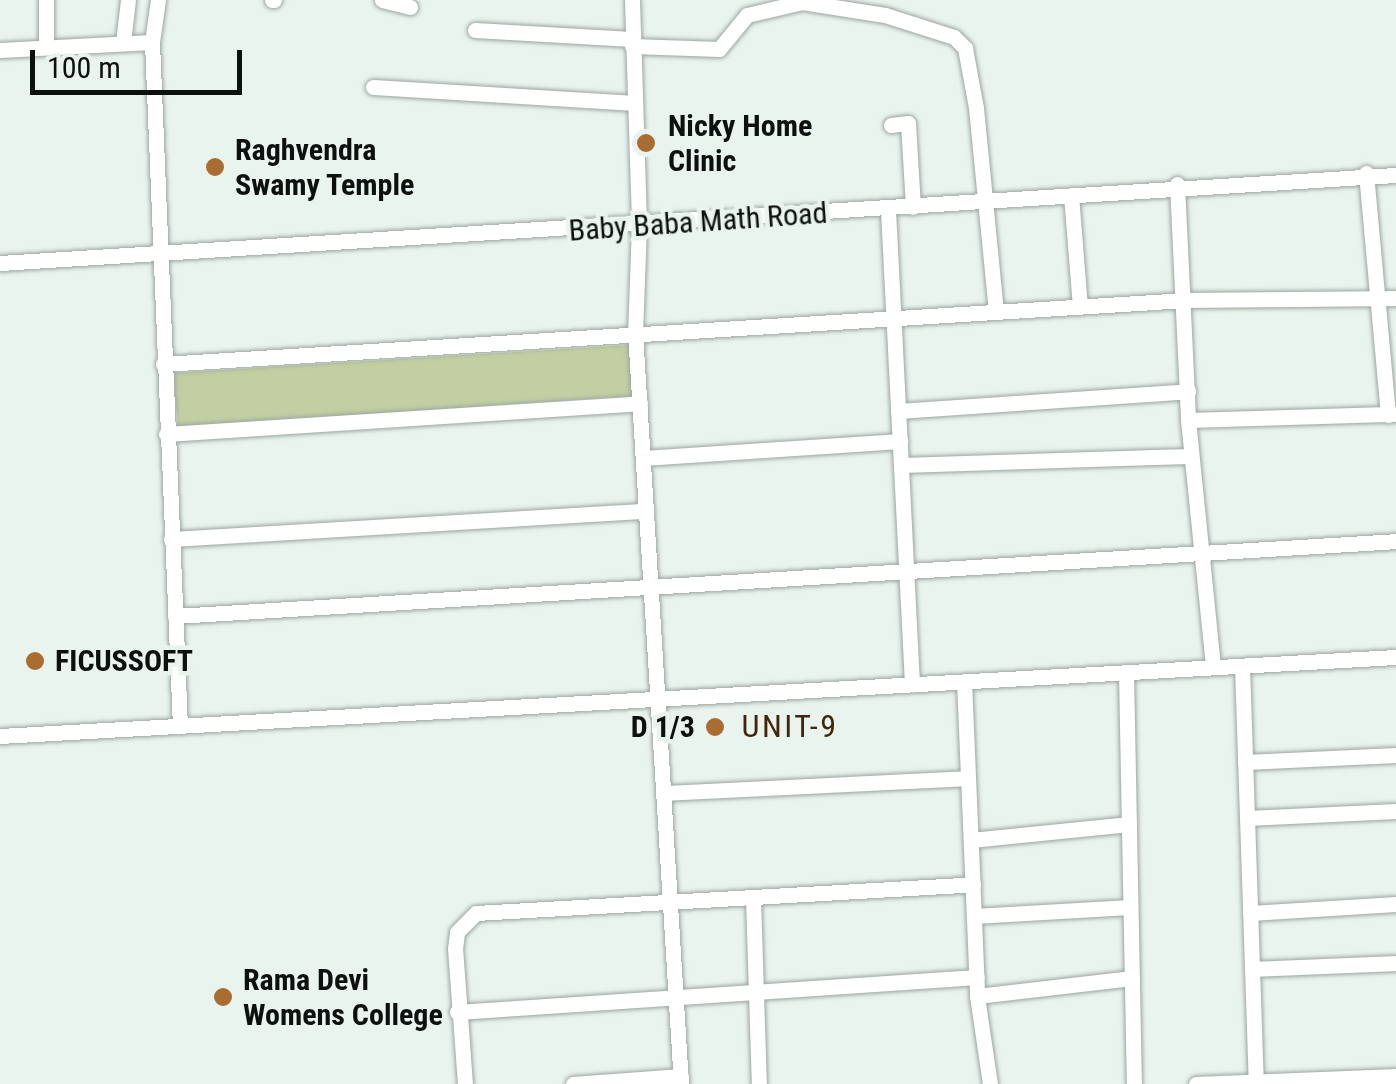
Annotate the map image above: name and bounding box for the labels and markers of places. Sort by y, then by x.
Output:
place label: Nicky Home Clinic [668,108,812,178]
marker: Nicky Home Clinic [633,130,659,156]
place label: Raghvendra Swamy Temple [235,132,415,202]
marker: Raghvendra Swamy Temple [204,156,226,178]
place label: FICUSSOFT [55,643,193,679]
marker: FICUSSOFT [24,650,46,672]
place label: D 1/3 [631,709,695,745]
marker: D 1/3 [704,716,726,738]
place label: Rama Devi Womens College [243,962,443,1032]
marker: Rama Devi Womens College [212,986,234,1008]

